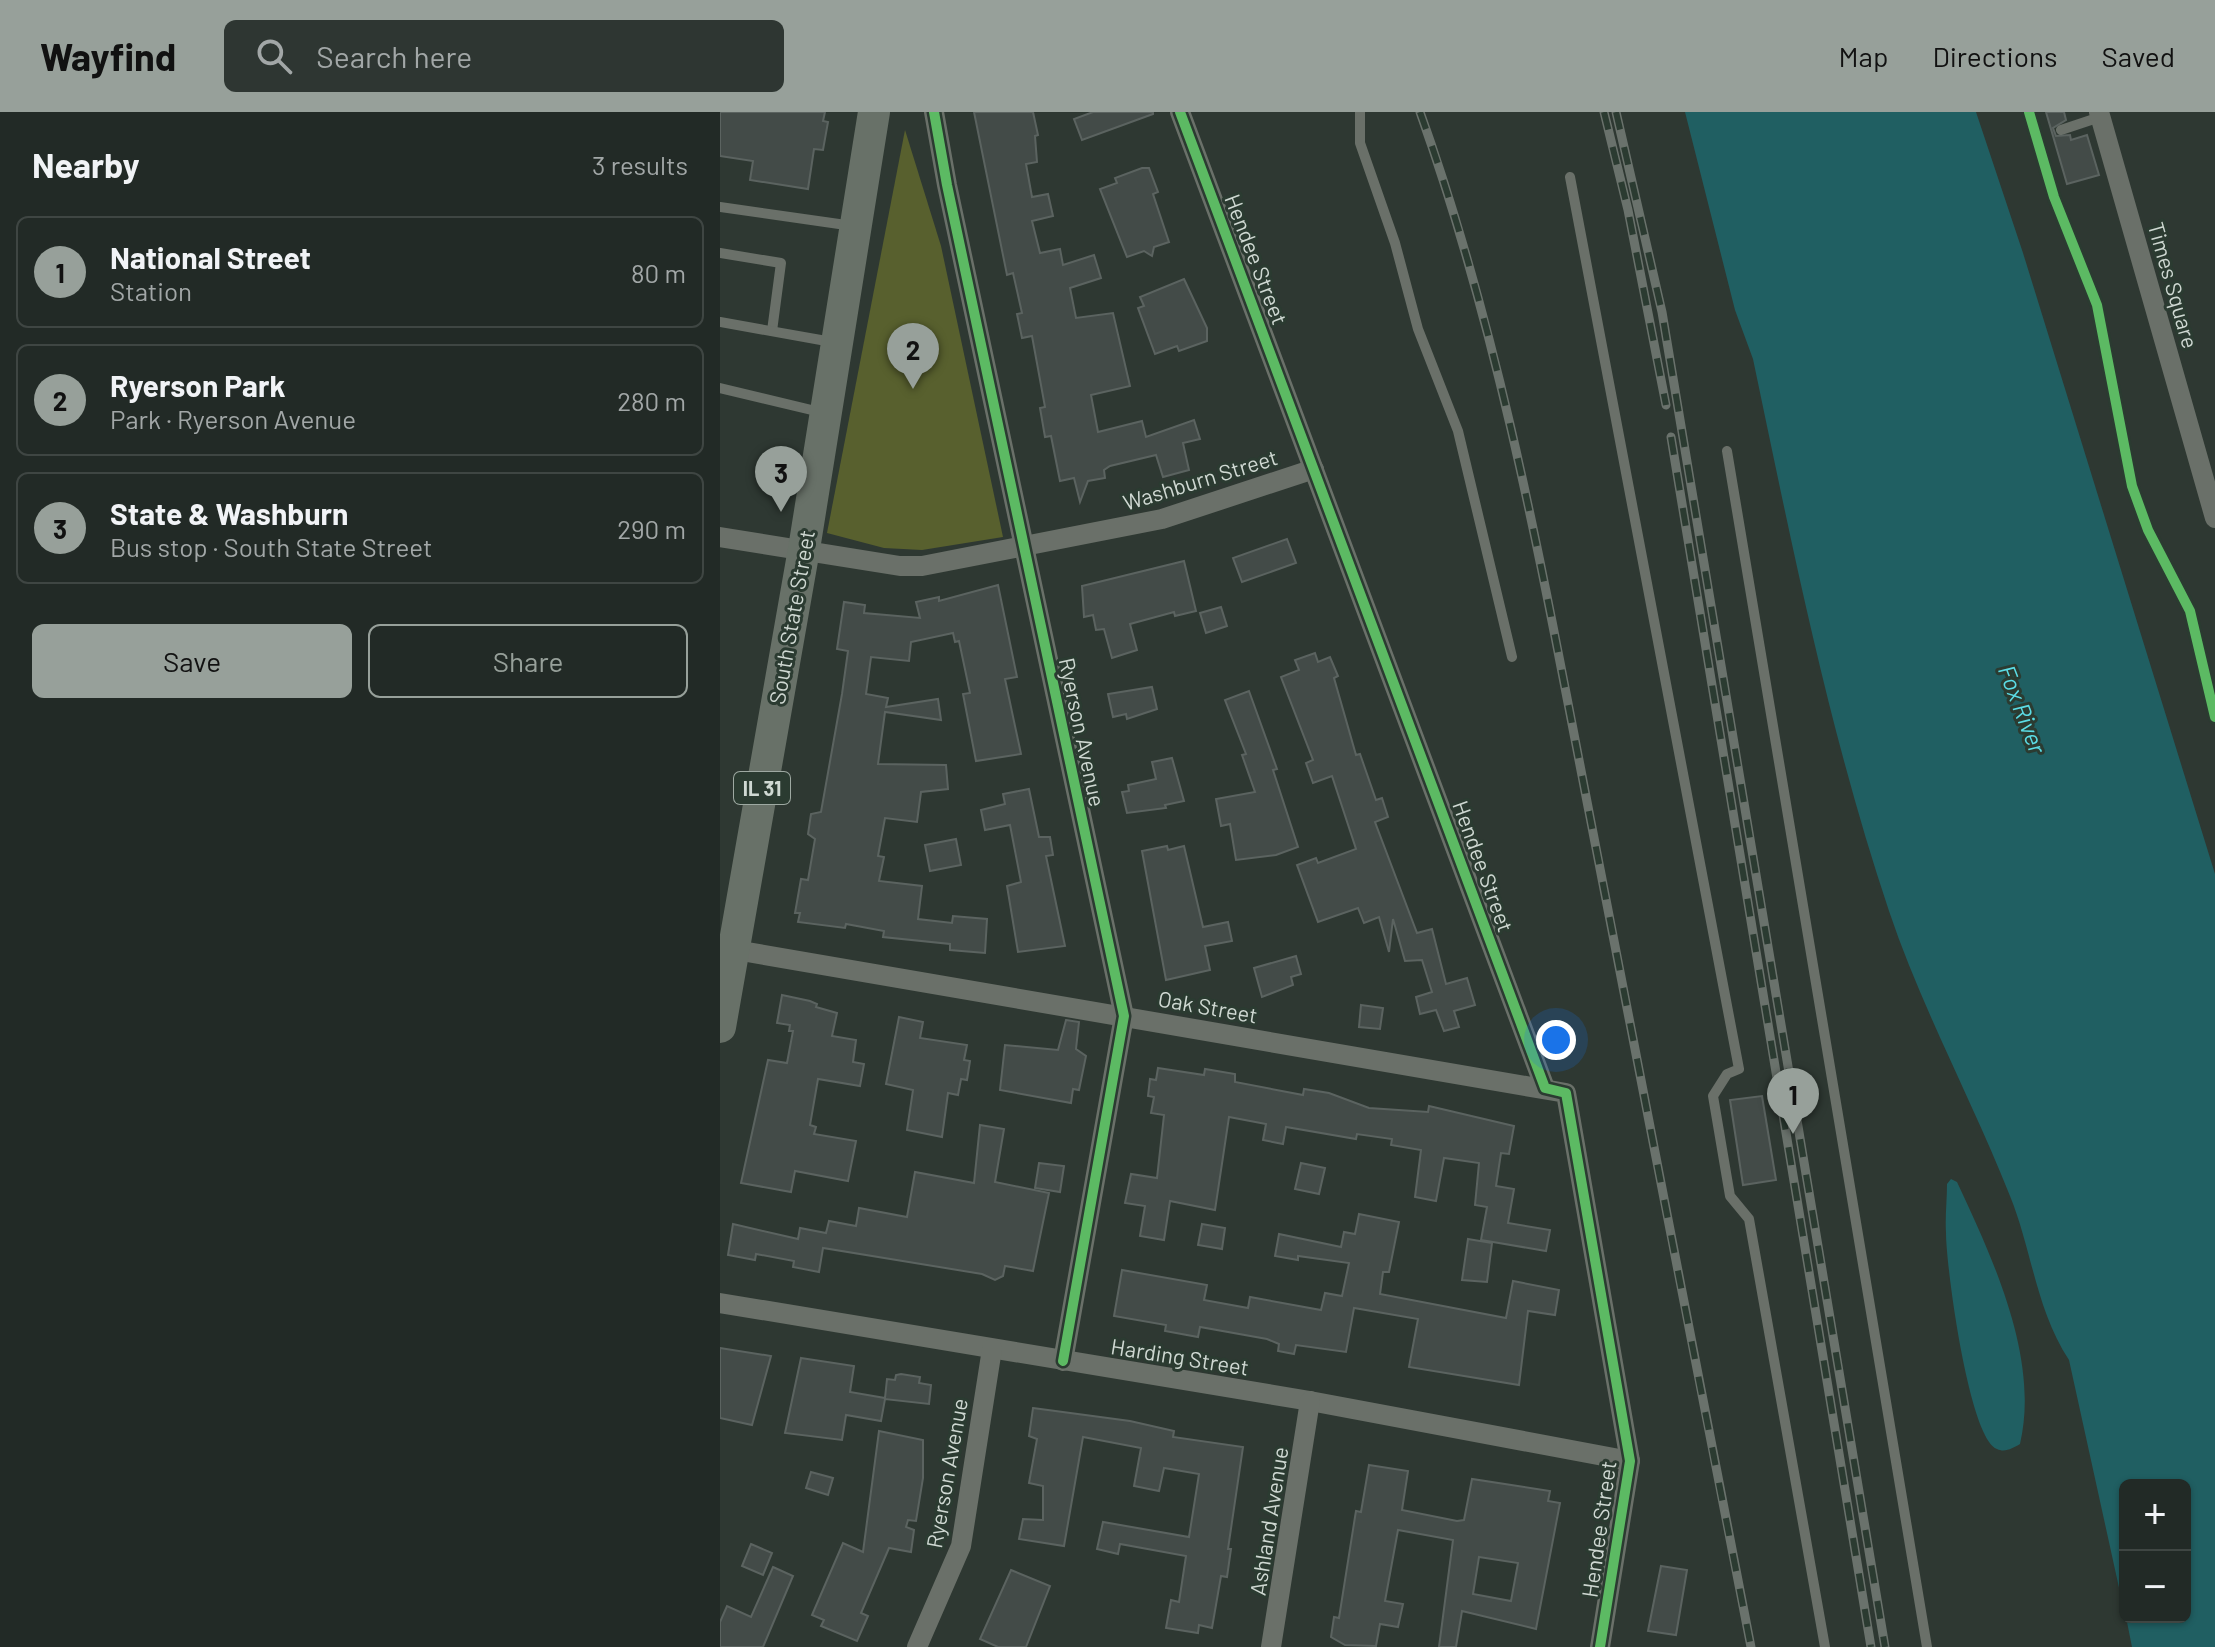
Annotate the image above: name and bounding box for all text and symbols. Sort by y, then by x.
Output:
search box [224,20,784,92]
text: Wayfind [40,33,176,79]
icon: search [252,34,296,78]
text: Search here [316,38,472,74]
text: Map [1839,39,1888,73]
text: Directions [1932,39,2058,73]
text: Saved [2102,39,2175,73]
text: Nearby [32,144,140,185]
text: 3 results [592,149,688,180]
street label: Hendee Street [1220,190,1294,328]
street label: Times Square [2144,219,2204,351]
text: National Street [110,239,311,275]
text: 1 [55,257,65,288]
text: 80 m [631,257,686,288]
text: Station [110,275,192,306]
pin: 2 [887,323,939,389]
text: Ryerson Park [110,367,285,403]
text: 2 [53,385,67,416]
text: 280 m [617,385,686,416]
text: Park · Ryerson Avenue [110,403,356,434]
street label: Washburn Street [1120,443,1280,515]
pin: 3 [755,446,807,512]
text: State & Washburn [110,495,349,531]
text: 3 [53,513,67,544]
text: 290 m [617,513,686,544]
street label: South State Street [763,528,819,706]
text: Bus stop · South State Street [110,531,432,562]
button: Save [32,624,352,698]
button: Share [368,624,688,698]
street label: Ryerson Avenue [1055,655,1111,809]
water label: Fox River [1993,661,2054,759]
road number: IL 31 [734,772,790,804]
street label: Hendee Street [1448,797,1520,935]
street label: Oak Street [1156,984,1260,1028]
your location [1536,1020,1576,1060]
pin: 1 [1767,1068,1819,1134]
street label: Harding Street [1109,1332,1251,1380]
street label: Ryerson Avenue [920,1396,972,1550]
street label: Ashland Avenue [1243,1445,1293,1597]
street label: Hendee Street [1576,1459,1620,1599]
map controls [2119,1479,2191,1623]
button: + [2119,1479,2191,1551]
button: − [2119,1551,2191,1623]

